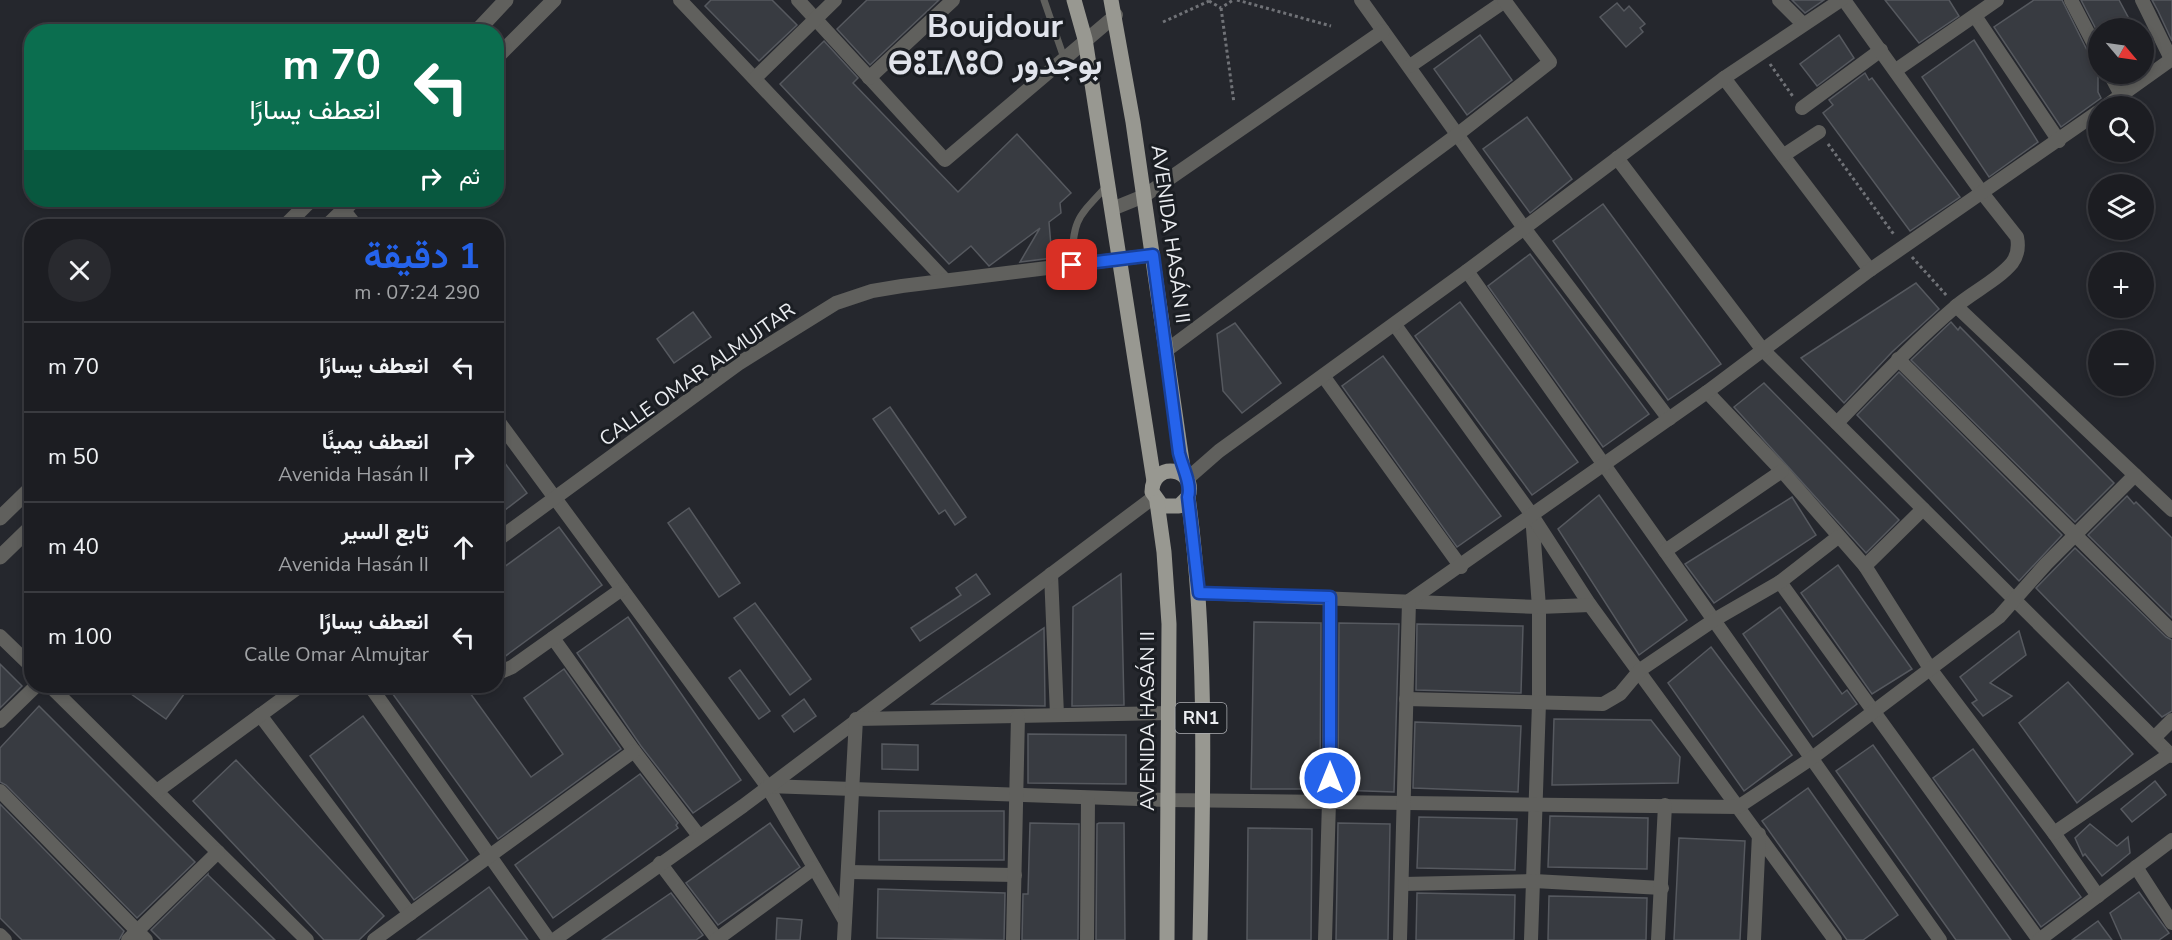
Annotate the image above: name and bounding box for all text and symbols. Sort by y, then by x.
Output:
district label: Boujdour ⴱⵓⵊⴷⵓⵔ بوجدور [888,5,1102,85]
north arrow [2088,18,2154,84]
map controls [2088,18,2154,396]
text: 70 m [282,37,381,94]
icon: left [402,48,480,126]
text: انعطف يسارًا [249,92,381,129]
button: search [2088,96,2154,162]
street label: AVENIDA HASÁN II [1145,143,1196,325]
icon: right [414,162,447,195]
text: ثم [459,162,480,192]
button: layers [2088,174,2154,240]
text: 1 دقيقة [364,232,480,281]
button: close [48,239,111,302]
pin [1046,239,1097,290]
icon: arrive [1055,248,1088,281]
button: + [2088,252,2154,318]
text: 290 m · 07:24 [354,279,480,306]
street label: CALLE OMAR ALMUJTAR [594,296,801,452]
button: − [2088,330,2154,396]
text: انعطف يسارًا [319,351,429,381]
icon: left [447,351,480,384]
text: 70 m [48,352,99,382]
text: انعطف يمينًا [322,427,429,457]
icon: right [447,441,480,474]
text: 50 m [48,442,99,472]
text: Avenida Hasán II [278,461,429,488]
text: تابع السير [341,517,429,547]
icon: ahead [447,531,480,564]
text: 40 m [48,532,99,562]
text: Avenida Hasán II [278,551,429,578]
text: انعطف يسارًا [319,607,429,637]
icon: left [447,621,480,654]
text: 100 m [48,622,112,652]
street label: AVENIDA HASÁN II [1134,631,1161,811]
text: Calle Omar Almujtar [244,641,429,668]
road number: RN1 [1176,703,1226,733]
position arrow [1298,746,1362,810]

